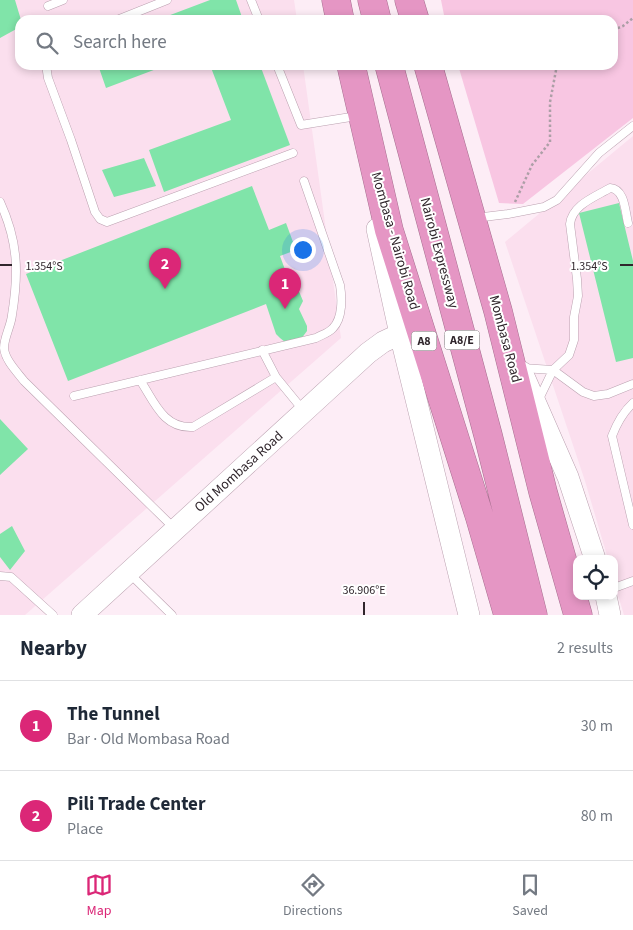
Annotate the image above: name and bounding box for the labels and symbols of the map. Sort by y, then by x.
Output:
street label: Mombasa - Nairobi Road [366,170,424,312]
street label: Nairobi Expressway [415,195,463,311]
your location [290,237,316,263]
pin: 2 [149,248,181,289]
text: 1.354°S [25,258,63,275]
text: 1.354°S [570,258,608,275]
pin: 1 [269,268,301,309]
street label: Mombasa Road [484,293,526,385]
road number: A8/E [444,330,480,350]
road number: A8 [412,332,436,351]
street label: Old Mombasa Road [190,427,288,517]
text: 36.906°E [342,582,386,599]

